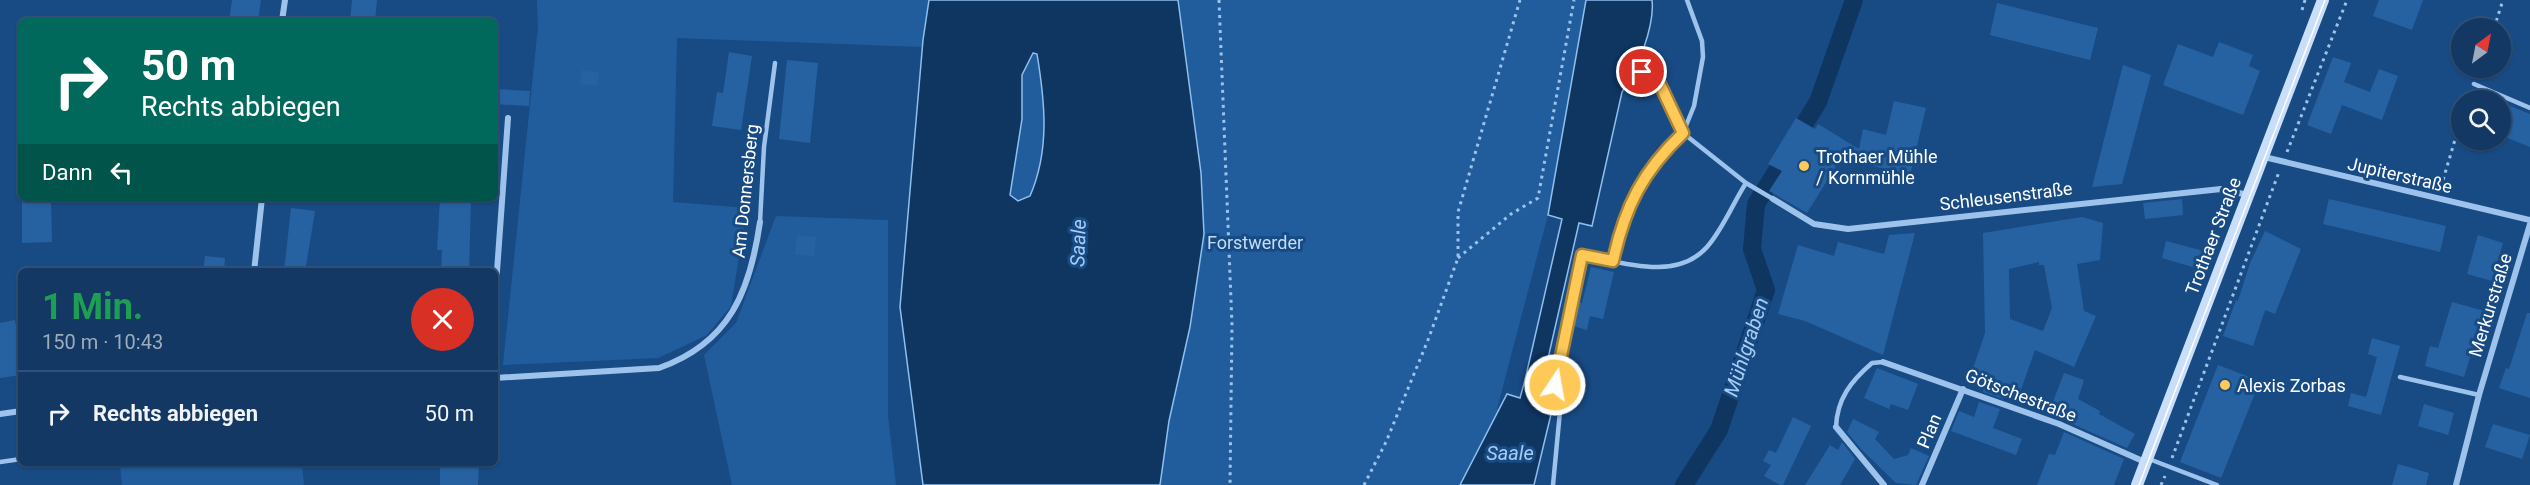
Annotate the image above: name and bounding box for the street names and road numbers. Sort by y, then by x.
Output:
street label: Am Donnersberg [728,123,762,259]
street label: Jupiterstraße [2346,153,2454,197]
street label: Trothaer Straße [2181,174,2245,298]
street label: Schleusenstraße [1938,177,2074,215]
street label: Merkurstraße [2464,251,2516,359]
street label: Götschestraße [1962,364,2080,426]
street label: Plan [1912,411,1946,451]

